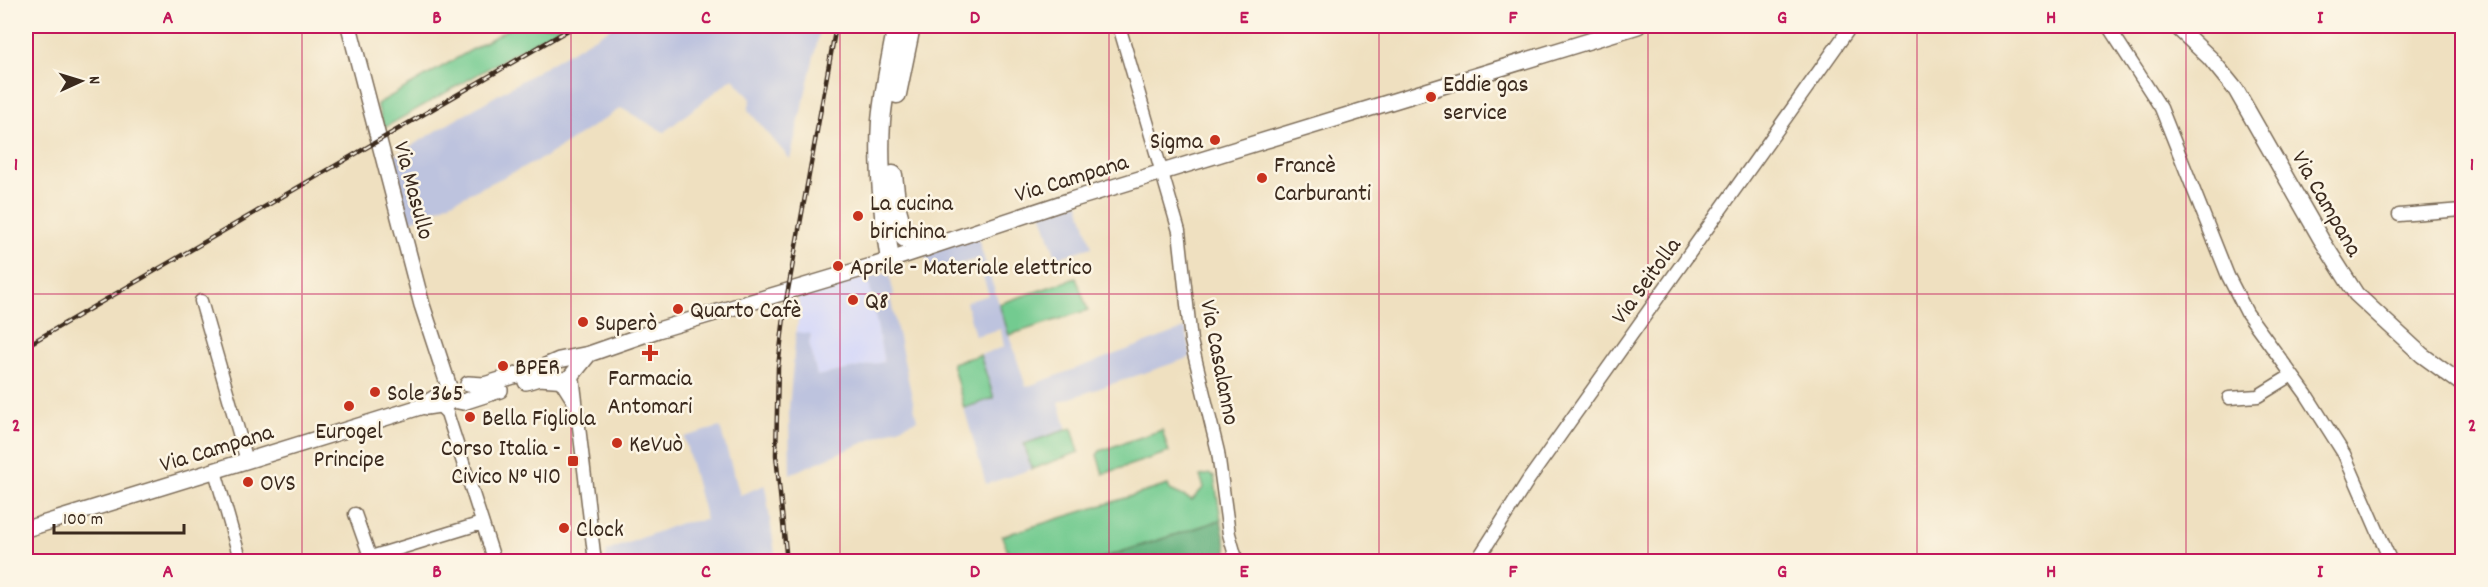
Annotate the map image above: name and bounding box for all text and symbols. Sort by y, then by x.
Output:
text: A [163,5,174,33]
text: B [432,5,442,33]
text: C [701,5,711,33]
text: D [970,5,981,33]
text: E [1239,5,1249,33]
text: F [1509,5,1519,33]
text: G [1777,5,1787,33]
text: H [2046,5,2056,33]
text: I [2317,5,2324,33]
north arrow [51,51,111,111]
place label: Eddie gas service [1443,69,1529,131]
text: N [82,75,105,85]
marker: Eddie gas service [1424,90,1438,104]
place label: Sigma [1150,126,1204,160]
marker: Sigma [1208,133,1222,147]
street label: Via Masullo [383,138,442,244]
street label: Via Campana [2281,145,2370,264]
street label: Via Campana [1011,146,1133,213]
place label: Francè Carburanti [1274,150,1371,212]
text: 1 [14,152,18,180]
text: 1 [2470,152,2474,180]
marker: Francè Carburanti [1255,171,1269,185]
place label: La cucina birichina [870,188,954,250]
marker: La cucina birichina [851,209,865,223]
street label: Via Seitolla [1604,231,1691,332]
place label: Aprile - Materiale elettrico [850,252,1092,286]
marker: Aprile - Materiale elettrico [831,259,845,273]
place label: Q8 [865,286,889,320]
marker: Q8 [846,293,860,307]
place label: Quarto Cafè [690,295,801,329]
street label: Via Casalanno [1189,297,1247,428]
marker: Quarto Cafè [671,302,685,316]
place label: Superò [595,308,657,342]
marker: Superò [576,315,590,329]
marker: Farmacia Antomari [643,346,657,360]
place label: BPER [515,352,560,386]
marker: BPER [496,359,510,373]
place label: Farmacia Antomari [608,363,693,425]
place label: Sole 365 [387,378,464,412]
marker: Sole 365 [368,385,382,399]
marker: Eurogel Principe [342,399,356,413]
place label: Bella Figliola [482,403,596,437]
marker: Bella Figliola [463,410,477,424]
text: 2 [12,413,20,441]
text: 2 [2468,413,2476,441]
street label: Via Campana [156,416,278,483]
place label: Eurogel Principe [314,416,384,478]
place label: KeVuò [629,429,683,463]
place label: Corso Italia - Civico N° 410 [441,433,561,495]
marker: KeVuò [610,436,624,450]
marker: Corso Italia - Civico N° 410 [566,454,580,468]
place label: OVS [260,468,296,502]
marker: OVS [241,475,255,489]
scale bar [54,497,184,535]
text: 100 m [63,508,103,533]
place label: Clock [576,514,624,548]
marker: Clock [557,521,571,535]
text: A [163,559,174,587]
text: B [432,559,442,587]
text: C [701,559,711,587]
text: D [970,559,981,587]
text: E [1239,559,1249,587]
text: F [1509,559,1519,587]
text: G [1777,559,1787,587]
text: H [2046,559,2056,587]
text: I [2317,559,2324,587]

